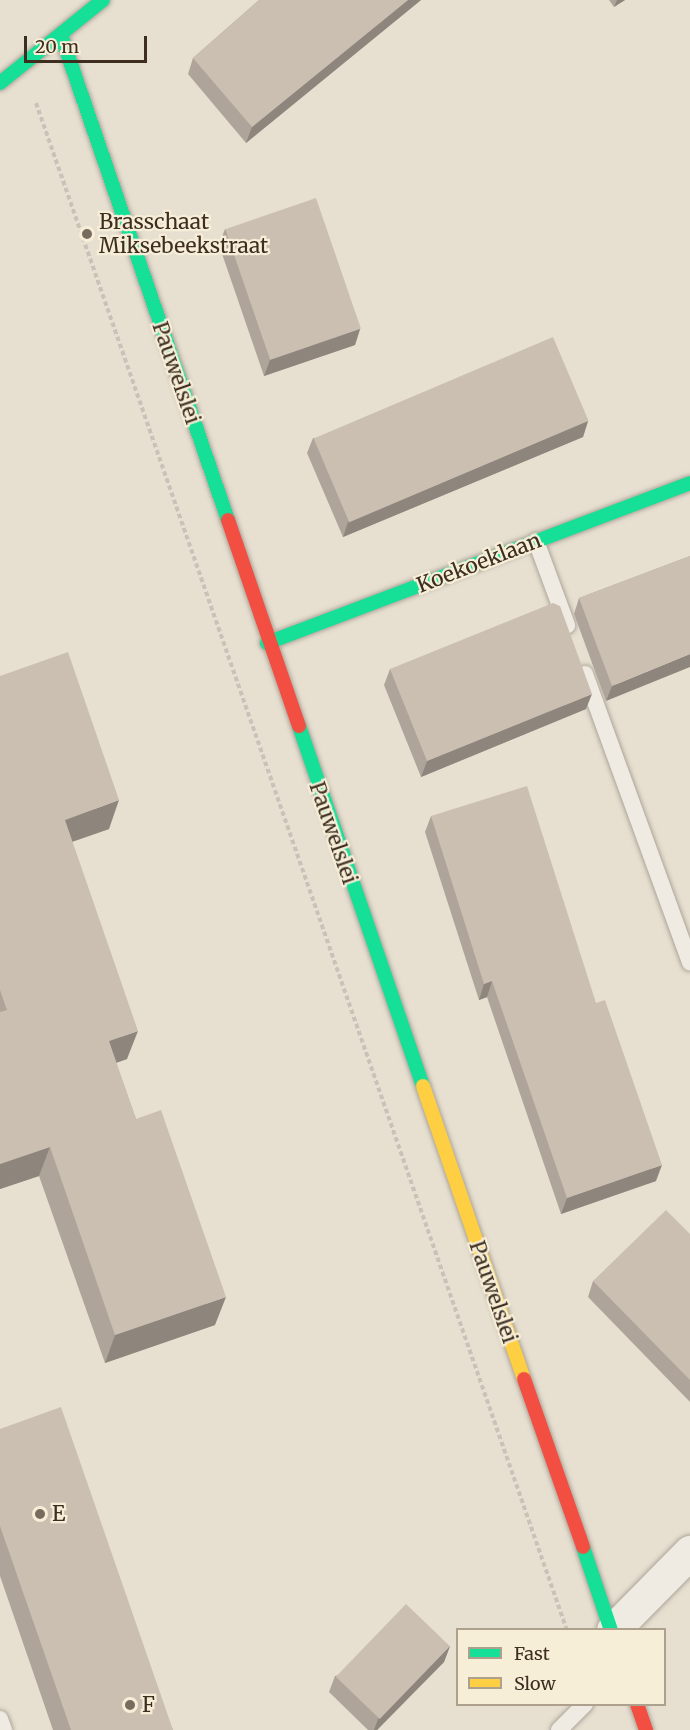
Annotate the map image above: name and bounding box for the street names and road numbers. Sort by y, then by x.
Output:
street label: Pauwelslei [147,319,205,427]
street label: Koekoeklaan [413,528,545,598]
street label: Pauwelslei [304,779,362,887]
street label: Pauwelslei [464,1238,522,1346]

